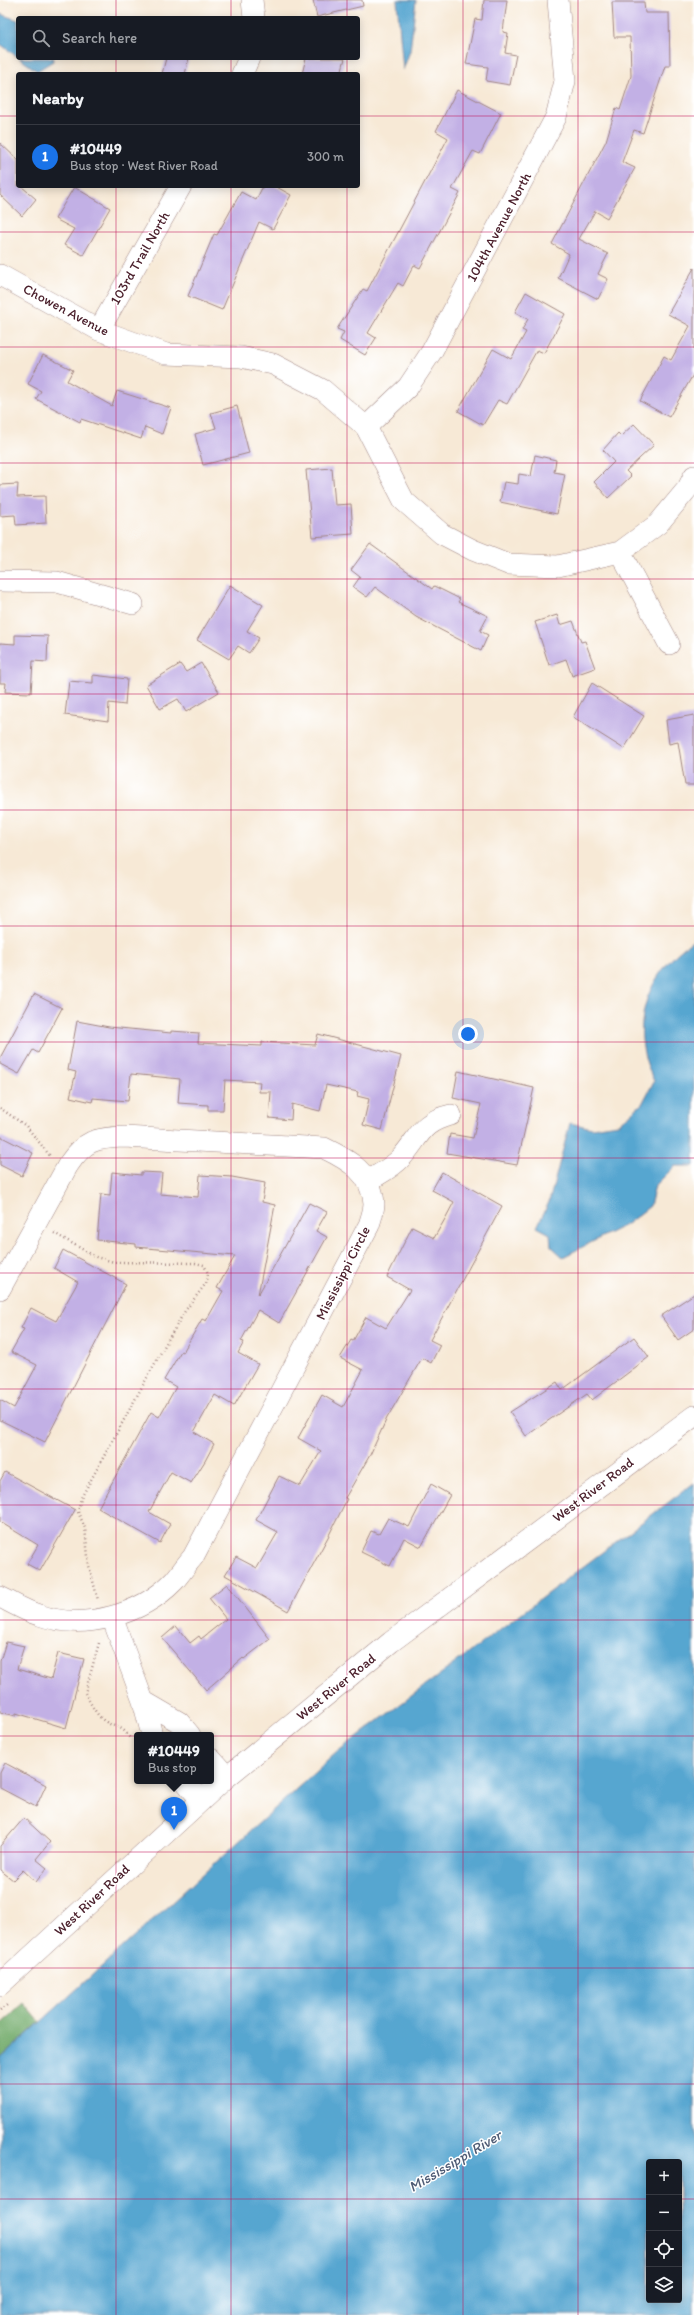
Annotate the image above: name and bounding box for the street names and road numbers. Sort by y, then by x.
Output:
street label: 104th Avenue North [463,169,535,285]
street label: 103rd Trail North [106,208,174,308]
street label: Chowen Avenue [20,280,112,340]
street label: Mississippi Circle [312,1223,374,1323]
street label: West River Road [549,1454,637,1526]
street label: West River Road [293,1650,379,1724]
street label: West River Road [51,1860,134,1939]

